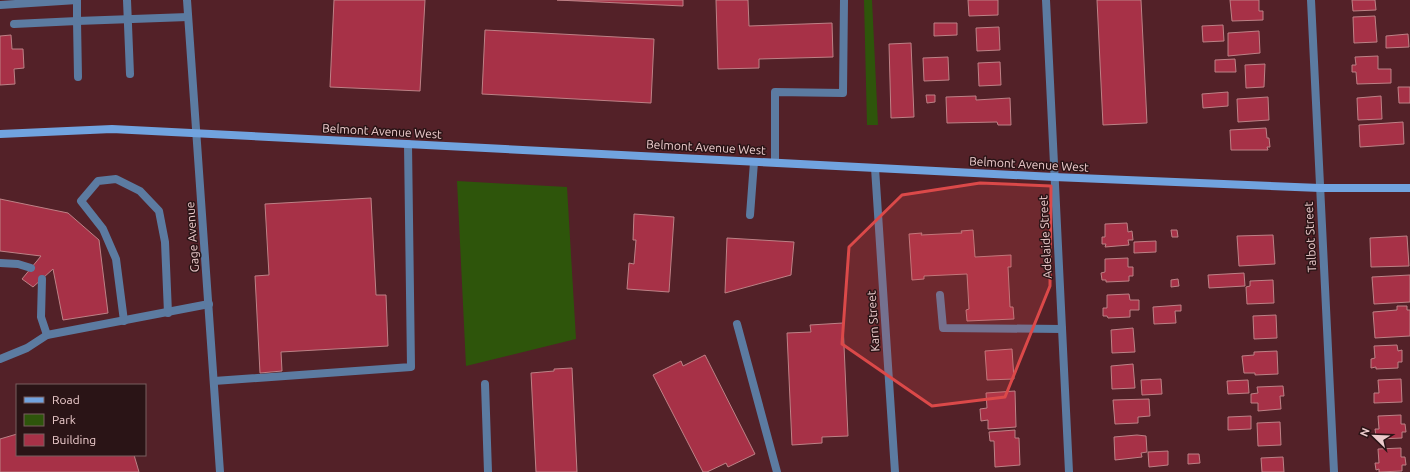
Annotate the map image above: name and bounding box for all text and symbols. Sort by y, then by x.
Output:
street label: Belmont Avenue West [322,121,442,141]
street label: Belmont Avenue West [646,137,766,157]
street label: Belmont Avenue West [969,154,1089,174]
street label: Adelaide Street [1036,195,1054,279]
street label: Gage Avenue [183,201,201,273]
street label: Talbot Street [1302,201,1318,273]
street label: Karn Street [864,290,882,352]
legend [16,384,146,456]
text: Road [52,393,80,406]
text: Park [52,413,76,426]
north arrow [1354,416,1394,456]
text: N [1358,426,1372,438]
text: Building [52,433,96,446]

